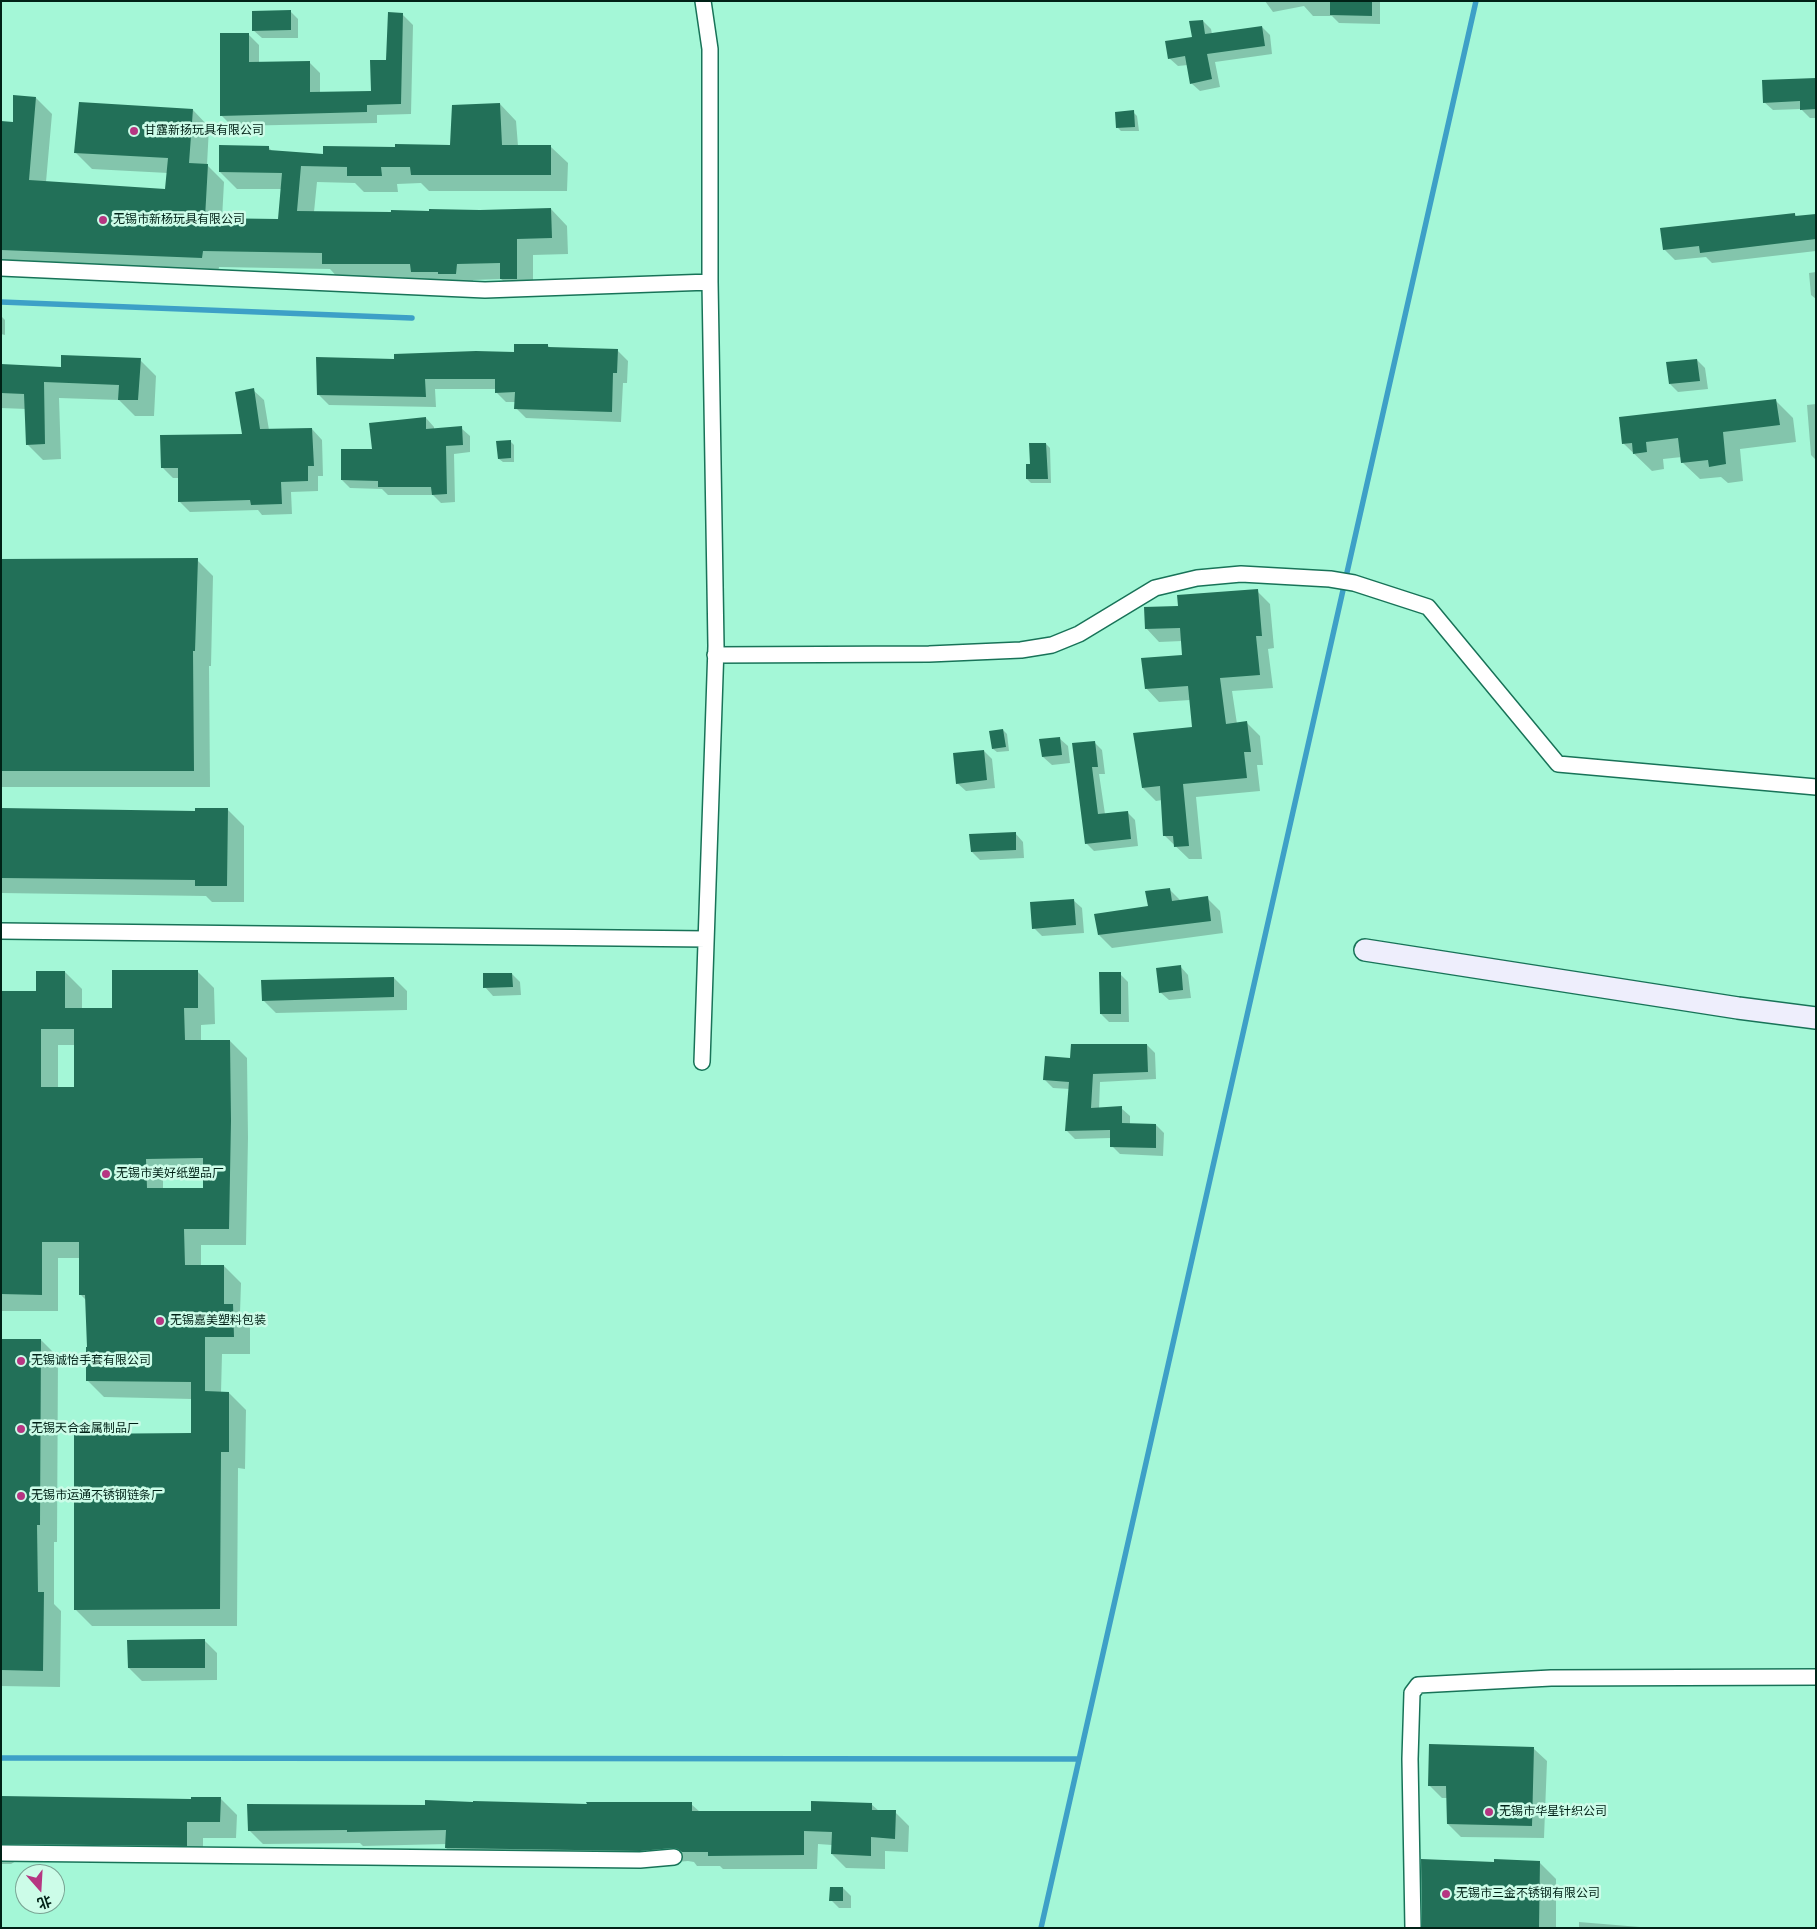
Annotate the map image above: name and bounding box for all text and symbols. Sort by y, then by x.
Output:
place label: 甘露新扬玩具有限公司 [144,124,264,138]
marker: 甘露新扬玩具有限公司 [128,125,140,137]
place label: 无锡市新杨玩具有限公司 [113,213,245,227]
marker: 无锡市新杨玩具有限公司 [97,214,109,226]
place label: 无锡市美好纸塑品厂 [116,1167,224,1181]
marker: 无锡市美好纸塑品厂 [100,1168,112,1180]
place label: 无锡嘉美塑料包装 [170,1314,266,1328]
marker: 无锡嘉美塑料包装 [154,1315,166,1327]
place label: 无锡诚怡手套有限公司 [31,1354,151,1368]
marker: 无锡诚怡手套有限公司 [15,1355,27,1367]
place label: 无锡天合金属制品厂 [31,1422,139,1436]
marker: 无锡天合金属制品厂 [15,1423,27,1435]
place label: 无锡市运通不锈钢链条厂 [31,1489,163,1503]
marker: 无锡市运通不锈钢链条厂 [15,1490,27,1502]
place label: 无锡市华星针织公司 [1499,1805,1607,1819]
marker: 无锡市华星针织公司 [1483,1806,1495,1818]
north arrow [15,1864,65,1914]
place label: 无锡市三金不锈钢有限公司 [1456,1887,1600,1901]
marker: 无锡市三金不锈钢有限公司 [1440,1888,1452,1900]
text: 北 [35,1891,54,1913]

